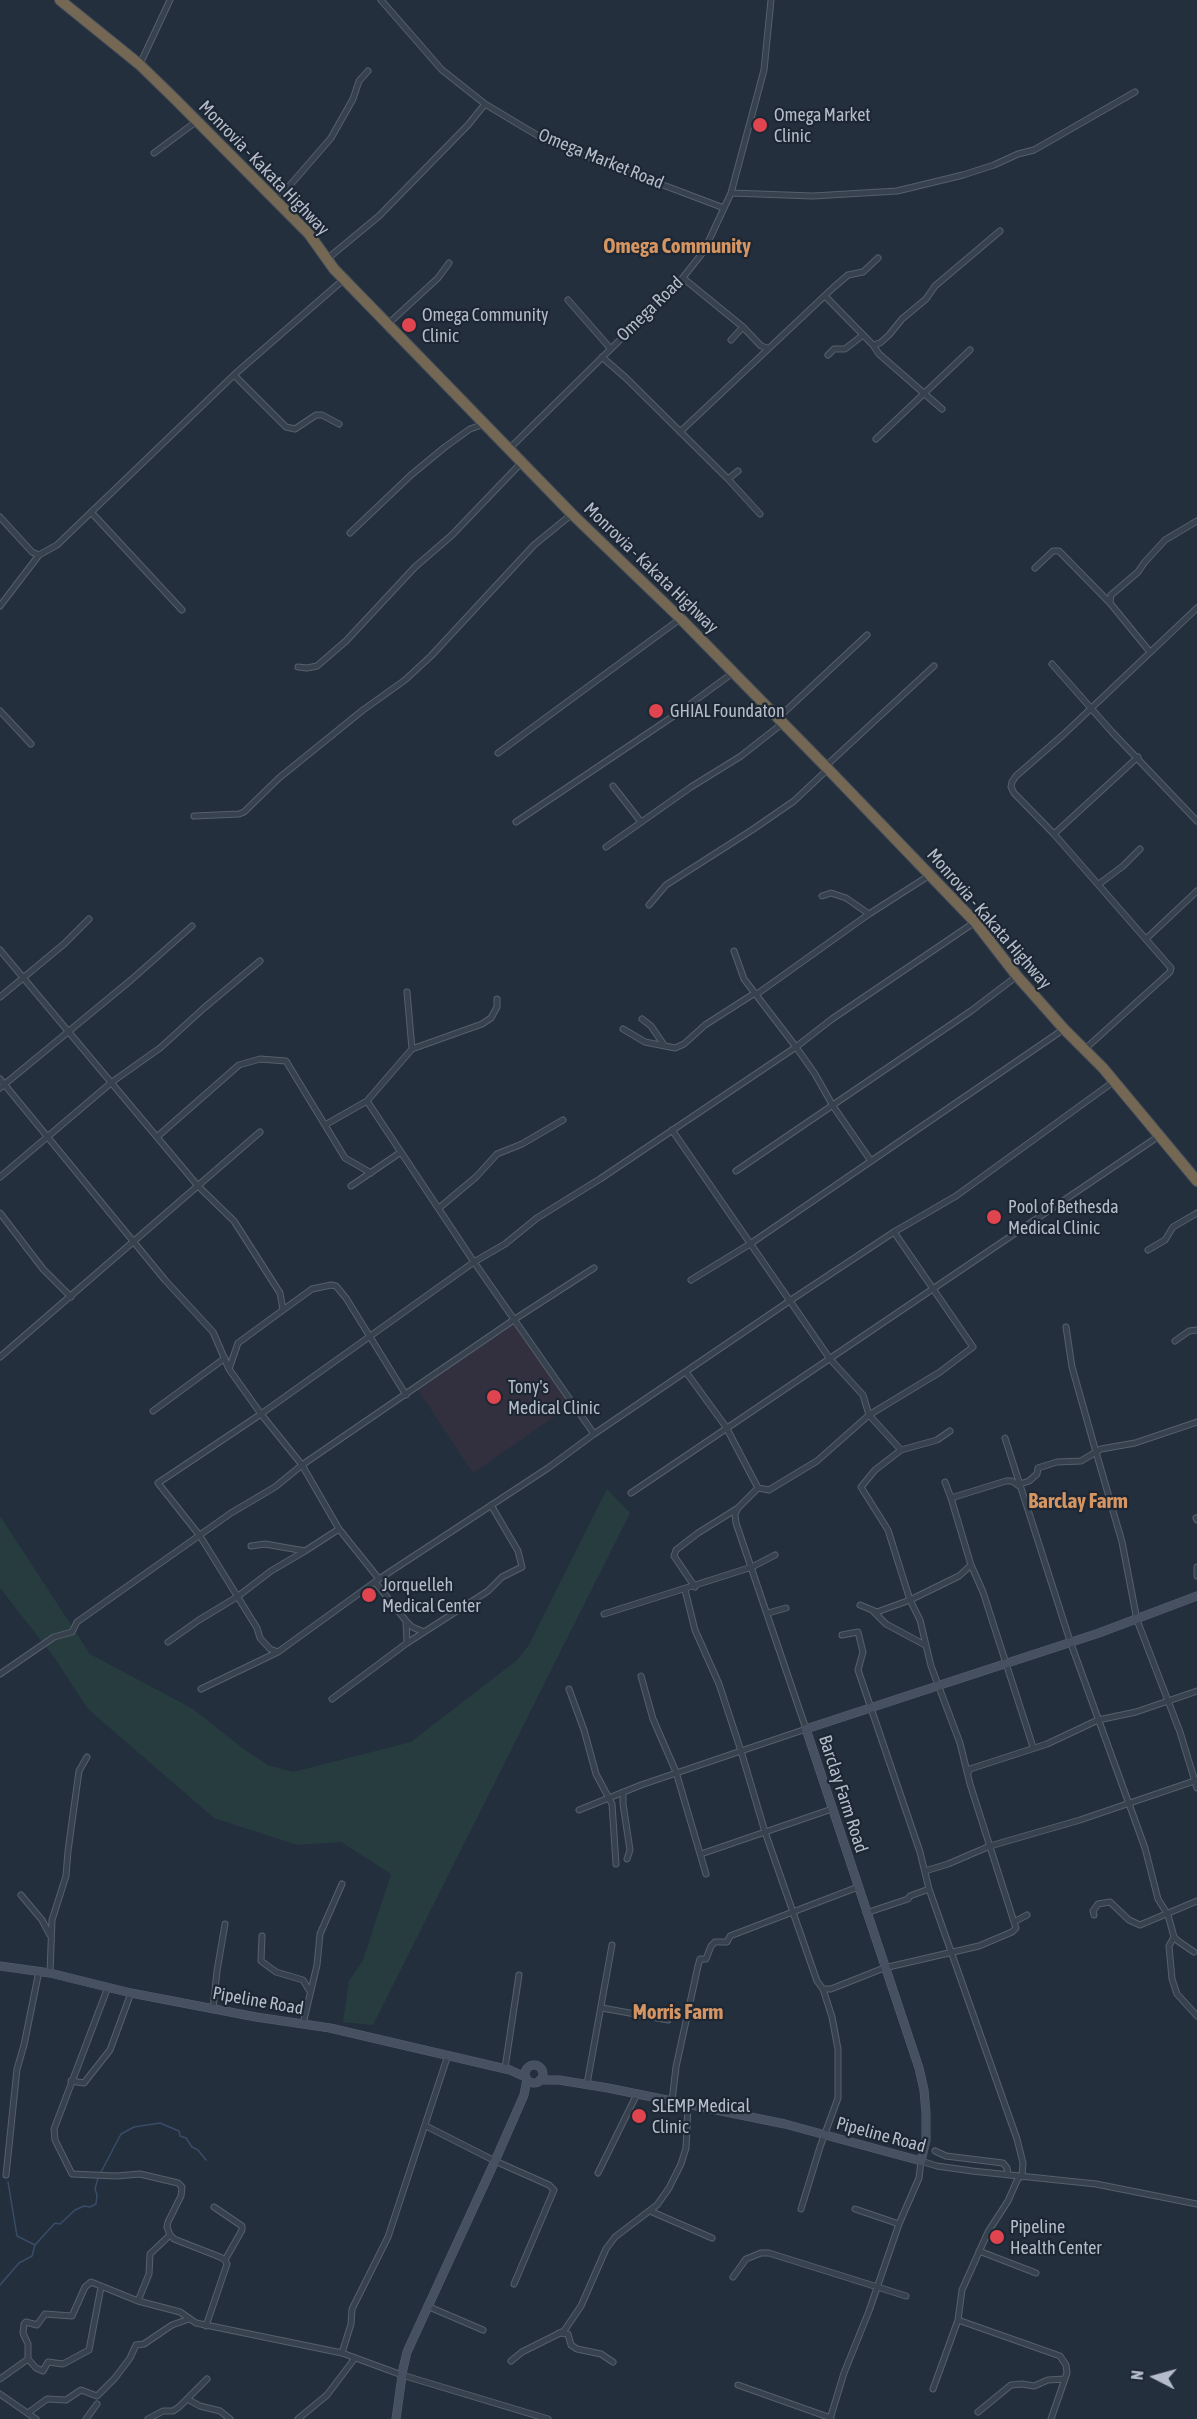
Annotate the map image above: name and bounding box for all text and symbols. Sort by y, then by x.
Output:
street label: Monrovia - Kakata Highway [194,96,334,240]
place label: Omega Market Clinic [774,104,871,146]
marker: Omega Market Clinic [751,116,769,134]
street label: Omega Market Road [535,124,667,194]
district label: Omega Community [603,233,751,259]
street label: Omega Road [612,272,688,346]
place label: Omega Community Clinic [422,304,549,346]
marker: Omega Community Clinic [400,316,418,334]
street label: Monrovia - Kakata Highway [579,498,723,638]
place label: GHIAL Foundaton [670,700,785,722]
marker: GHIAL Foundaton [647,702,665,720]
street label: Monrovia - Kakata Highway [922,844,1056,994]
place label: Pool of Bethesda Medical Clinic [1008,1196,1119,1238]
marker: Pool of Bethesda Medical Clinic [985,1208,1003,1226]
place label: Tony's Medical Clinic [508,1376,600,1418]
marker: Tony's Medical Clinic [485,1388,503,1406]
district label: Barclay Farm [1028,1488,1128,1514]
place label: Jorquelleh Medical Center [382,1574,481,1616]
marker: Jorquelleh Medical Center [360,1586,378,1604]
street label: Barclay Farm Road [814,1733,872,1855]
street label: Pipeline Road [211,1982,305,2020]
district label: Morris Farm [633,1999,723,2025]
place label: SLEMP Medical Clinic [652,2095,750,2138]
marker: SLEMP Medical Clinic [630,2107,648,2125]
street label: Pipeline Road [834,2113,928,2157]
place label: Pipeline Health Center [1010,2216,1102,2258]
marker: Pipeline Health Center [988,2228,1006,2246]
north arrow [1125,2347,1185,2407]
text: N [1128,2369,1147,2381]

